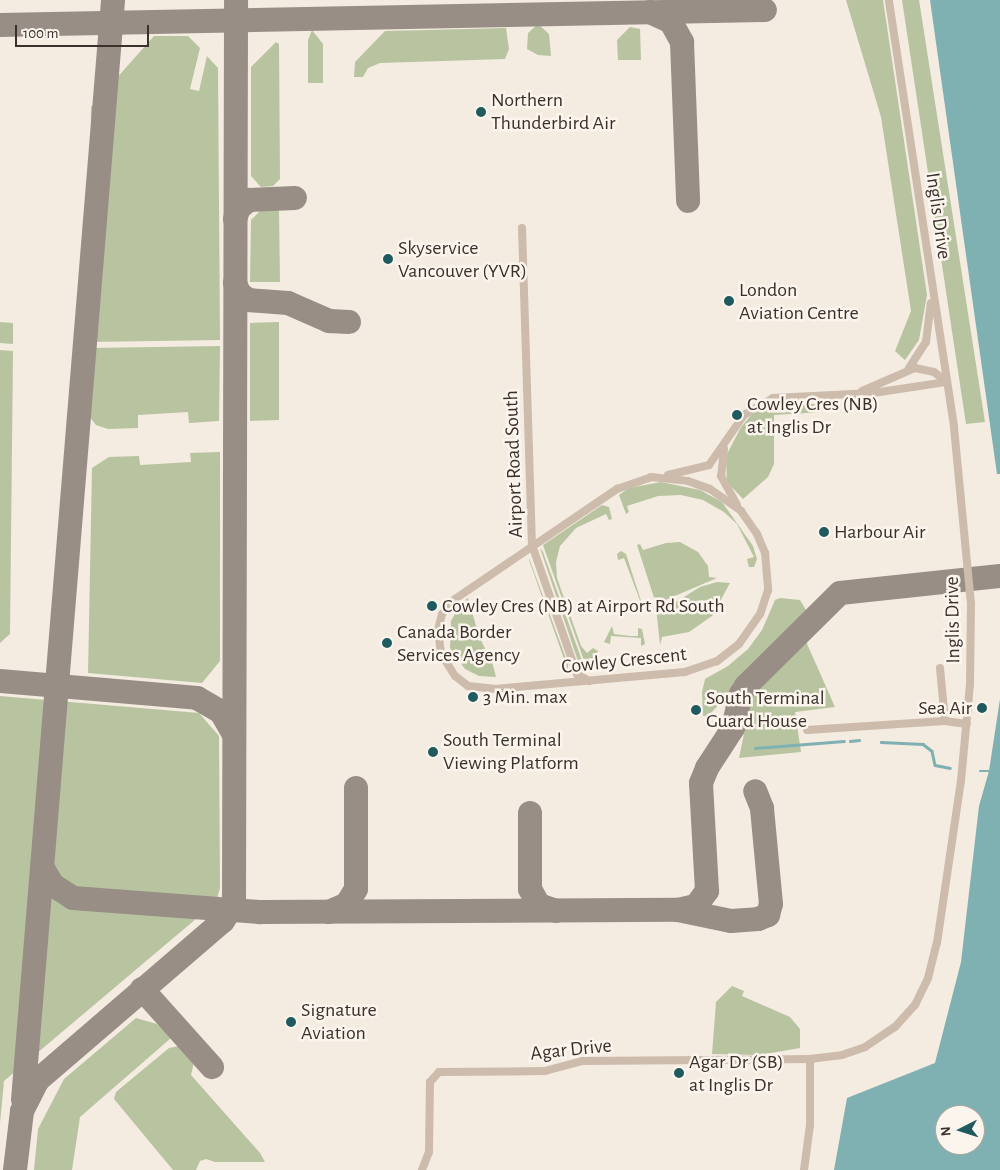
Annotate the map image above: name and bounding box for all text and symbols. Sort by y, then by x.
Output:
scale bar [18,15,151,47]
text: 100 m [23,26,58,41]
place label: Northern Thunderbird Air [491,88,615,135]
marker: Northern Thunderbird Air [475,106,487,118]
street label: Inglis Drive [920,171,956,261]
place label: Skyservice Vancouver (YVR) [398,236,527,283]
marker: Skyservice Vancouver (YVR) [382,253,394,265]
place label: London Aviation Centre [739,278,859,325]
marker: London Aviation Centre [723,295,735,307]
street label: Airport Road South [499,390,529,538]
place label: Cowley Cres (NB) at Inglis Dr [747,392,879,439]
marker: Cowley Cres (NB) at Inglis Dr [731,409,743,421]
place label: Harbour Air [834,520,926,544]
marker: Harbour Air [818,526,830,538]
street label: Inglis Drive [940,576,966,664]
place label: Cowley Cres (NB) at Airport Rd South [442,594,725,618]
marker: Cowley Cres (NB) at Airport Rd South [426,600,438,612]
place label: Canada Border Services Agency [397,620,520,667]
marker: Canada Border Services Agency [381,637,393,649]
street label: Cowley Crescent [560,642,688,680]
place label: 3 Min. max [483,685,567,709]
place label: South Terminal Guard House [706,686,825,733]
marker: 3 Min. max [467,691,479,703]
place label: Sea Air [918,696,972,720]
marker: Sea Air [976,702,988,714]
marker: South Terminal Guard House [690,704,702,716]
place label: South Terminal Viewing Platform [443,728,579,775]
marker: South Terminal Viewing Platform [427,746,439,758]
place label: Signature Aviation [301,998,377,1045]
marker: Signature Aviation [285,1016,297,1028]
street label: Agar Drive [529,1034,613,1066]
place label: Agar Dr (SB) at Inglis Dr [689,1050,784,1097]
marker: Agar Dr (SB) at Inglis Dr [673,1067,685,1079]
north arrow [935,1105,985,1155]
text: N [939,1126,953,1137]

